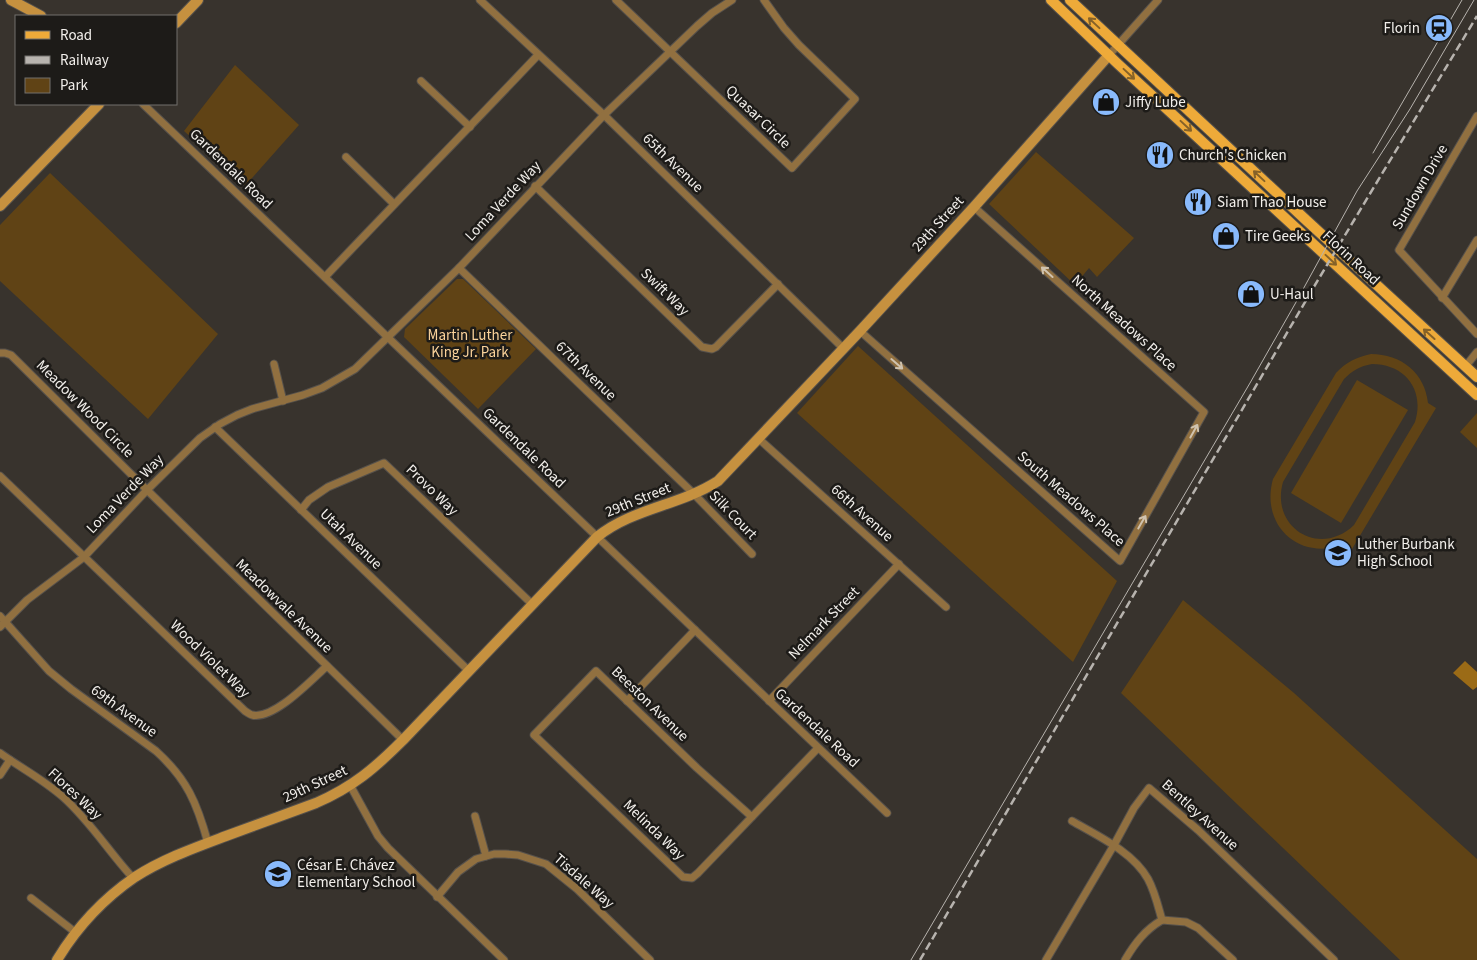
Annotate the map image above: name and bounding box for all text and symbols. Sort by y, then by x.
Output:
station icon: Florin [1424,13,1454,43]
legend [15,15,178,105]
one-way arrow [1087,17,1100,29]
place label: Florin [1384,18,1420,39]
text: Road [60,25,92,46]
text: Railway [60,50,109,71]
one-way arrow [1123,68,1136,80]
text: Park [60,75,89,96]
street label: Quasar Circle [721,81,795,153]
shop icon: Jiffy Lube [1091,87,1121,117]
place label: Jiffy Lube [1125,92,1186,113]
one-way arrow [1179,120,1192,132]
street label: Gardendale Road [185,124,277,214]
street label: 65th Avenue [638,129,708,197]
restaurant icon: Church's Chicken [1145,140,1175,170]
street label: Sundown Drive [1387,140,1453,234]
place label: Church's Chicken [1179,145,1287,166]
street label: Loma Verde Way [460,156,546,246]
one-way arrow [1252,170,1265,182]
restaurant icon: Siam Thao House [1183,187,1213,217]
street label: 29th Street [907,191,969,257]
place label: Siam Thao House [1217,192,1326,213]
shop icon: Tire Geeks [1211,221,1241,251]
place label: Tire Geeks [1245,226,1310,247]
street label: Florin Road [1318,226,1384,290]
one-way arrow [1325,254,1338,266]
street label: Swift Way [636,263,694,321]
one-way arrow [1040,266,1053,278]
street label: North Meadows Place [1067,270,1181,376]
shop icon: U-Haul [1236,279,1266,309]
place label: U-Haul [1270,284,1314,305]
park label: Martin Luther King Jr. Park [428,325,513,363]
one-way arrow [1423,328,1436,340]
street label: 67th Avenue [551,337,621,405]
street label: Meadow Wood Circle [31,355,139,463]
one-way arrow [890,358,903,369]
street label: Gardendale Road [478,403,570,493]
one-way arrow [1189,424,1199,439]
street label: South Meadows Place [1013,446,1129,552]
street label: Loma Verde Way [82,450,168,538]
street label: Provo Way [401,460,463,520]
street label: 29th Street [602,477,674,523]
street label: 66th Avenue [826,479,898,547]
street label: Silk Court [704,486,762,544]
street label: Utah Avenue [315,504,387,574]
one-way arrow [1138,515,1148,530]
place label: Luther Burbank High School [1357,534,1455,572]
school or university icon: Luther Burbank High School [1323,538,1353,568]
street label: Meadowvale Avenue [231,554,337,658]
street label: Nelmark Street [784,582,864,664]
street label: Wood Violet Way [165,615,255,703]
street label: Beeston Avenue [607,662,693,746]
street label: 69th Avenue [87,680,161,742]
street label: Gardendale Road [770,683,864,773]
street label: 29th Street [279,760,351,808]
street label: Flores Way [43,763,107,825]
street label: Bentley Avenue [1157,775,1243,855]
street label: Melinda Way [618,795,690,865]
street label: Tisdale Way [549,849,619,913]
place label: César E. Chávez Elementary School [297,855,415,893]
school or university icon: César E. Chávez Elementary School [263,859,293,889]

